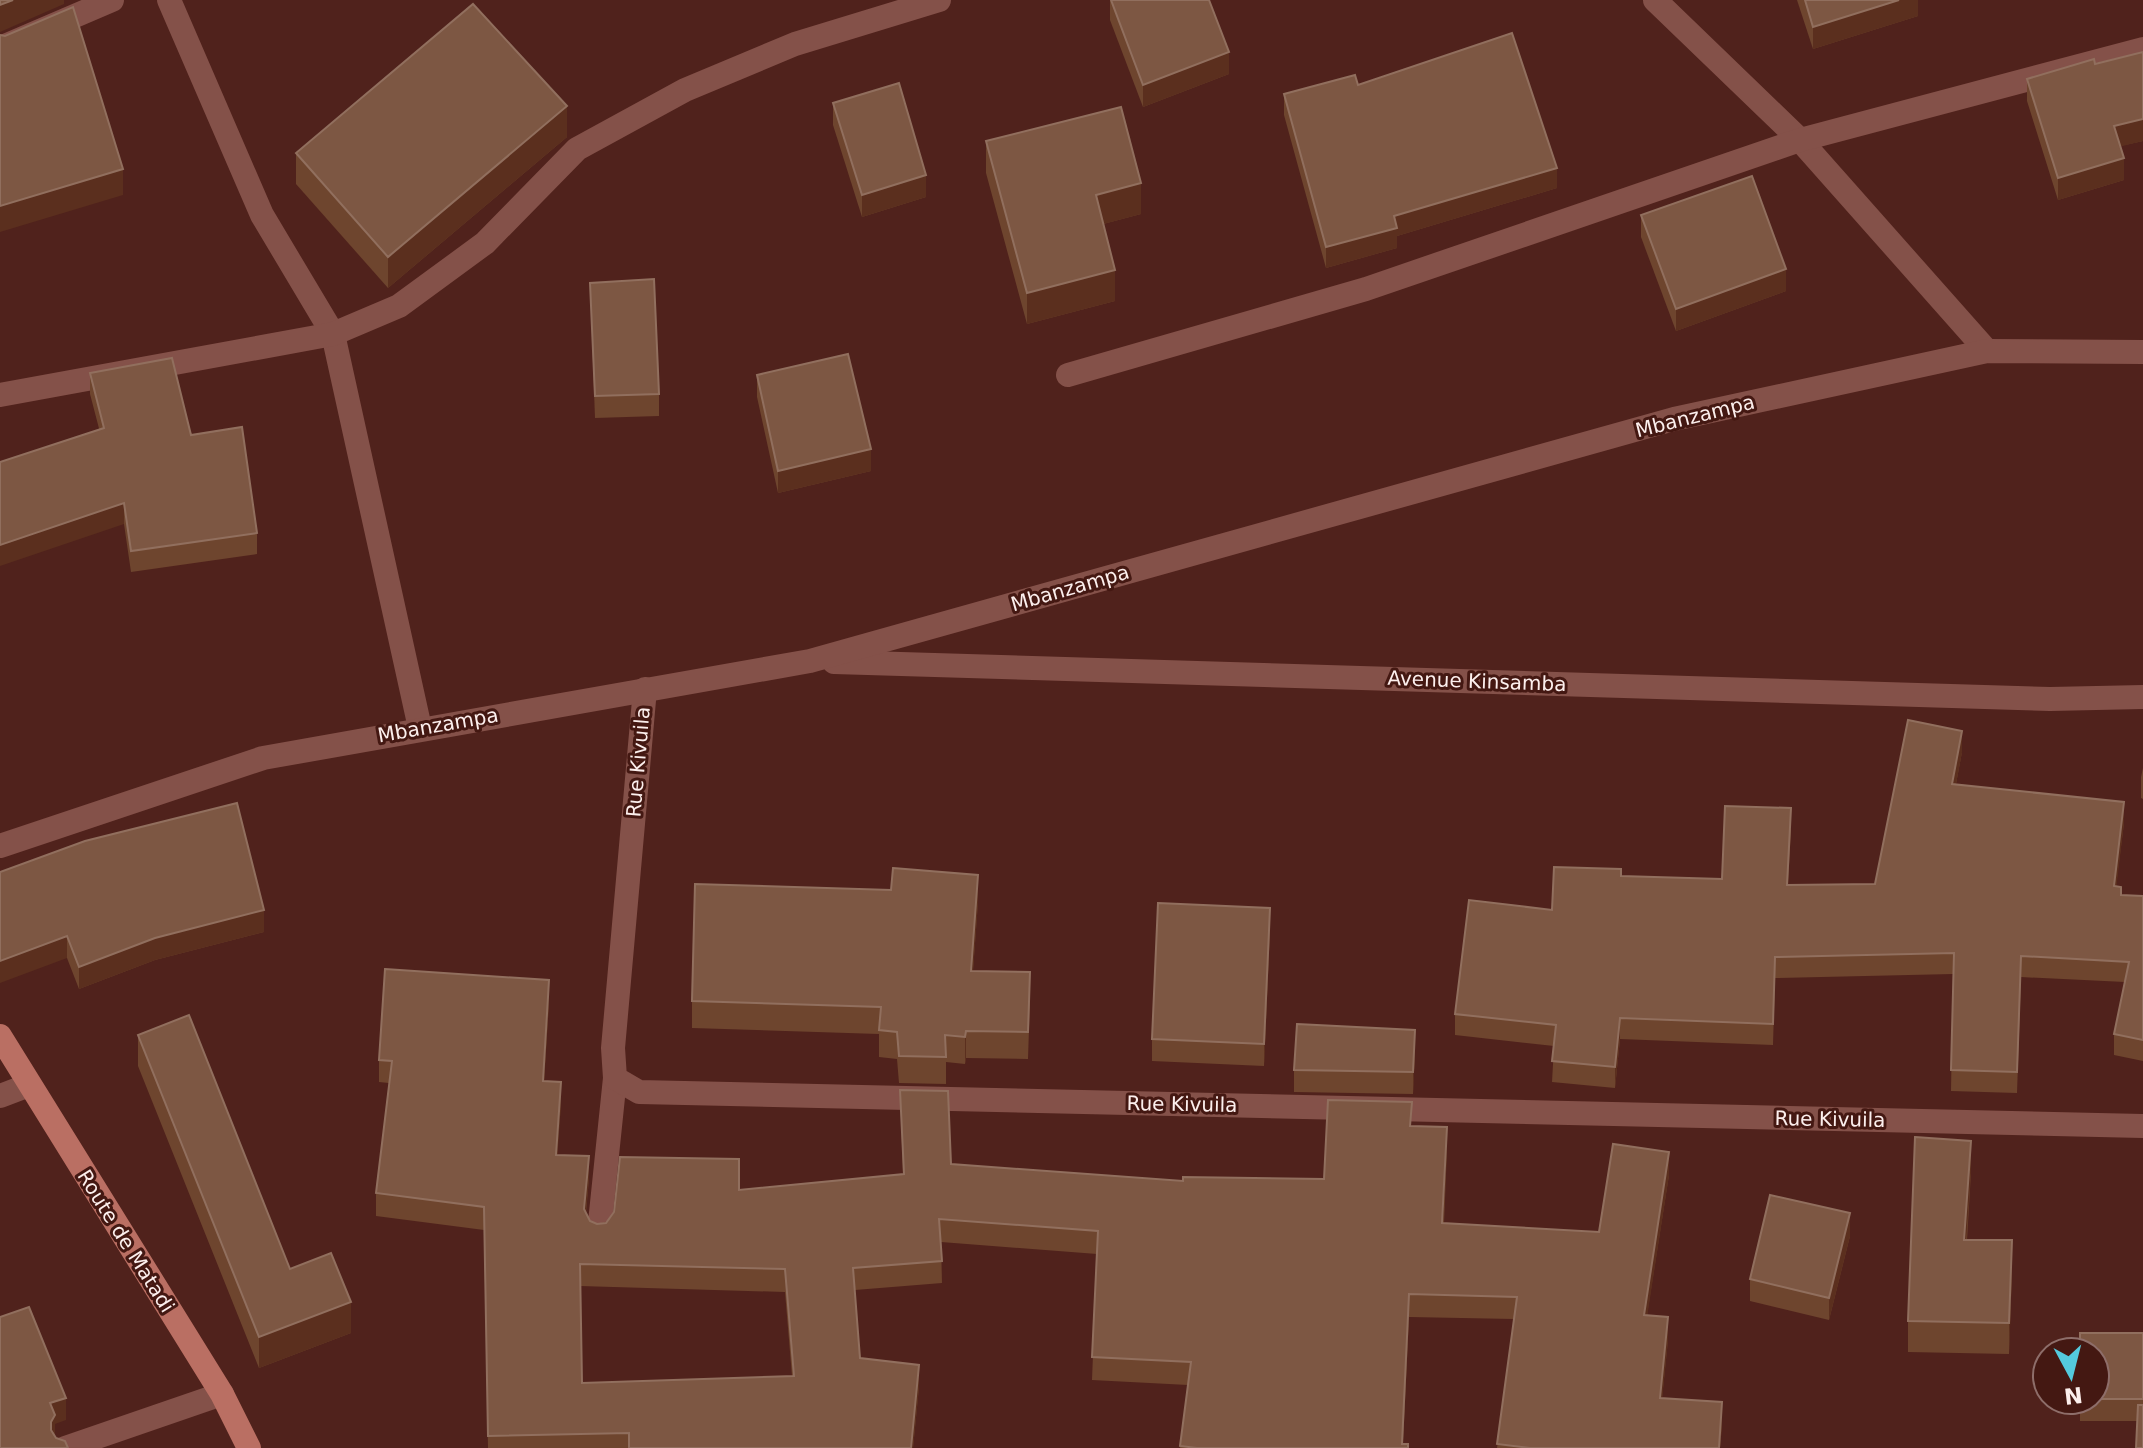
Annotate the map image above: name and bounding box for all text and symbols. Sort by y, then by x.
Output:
street label: Mbanzampa [1633,390,1757,442]
street label: Mbanzampa [1008,560,1132,616]
street label: Avenue Kinsamba [1387,666,1567,696]
street label: Mbanzampa [376,703,500,747]
street label: Rue Kivuila [621,706,655,818]
street label: Rue Kivuila [1126,1091,1238,1117]
street label: Rue Kivuila [1774,1106,1886,1132]
street label: Route de Matadi [72,1165,180,1317]
north arrow [2031,1336,2111,1416]
text: N [2063,1382,2084,1409]

